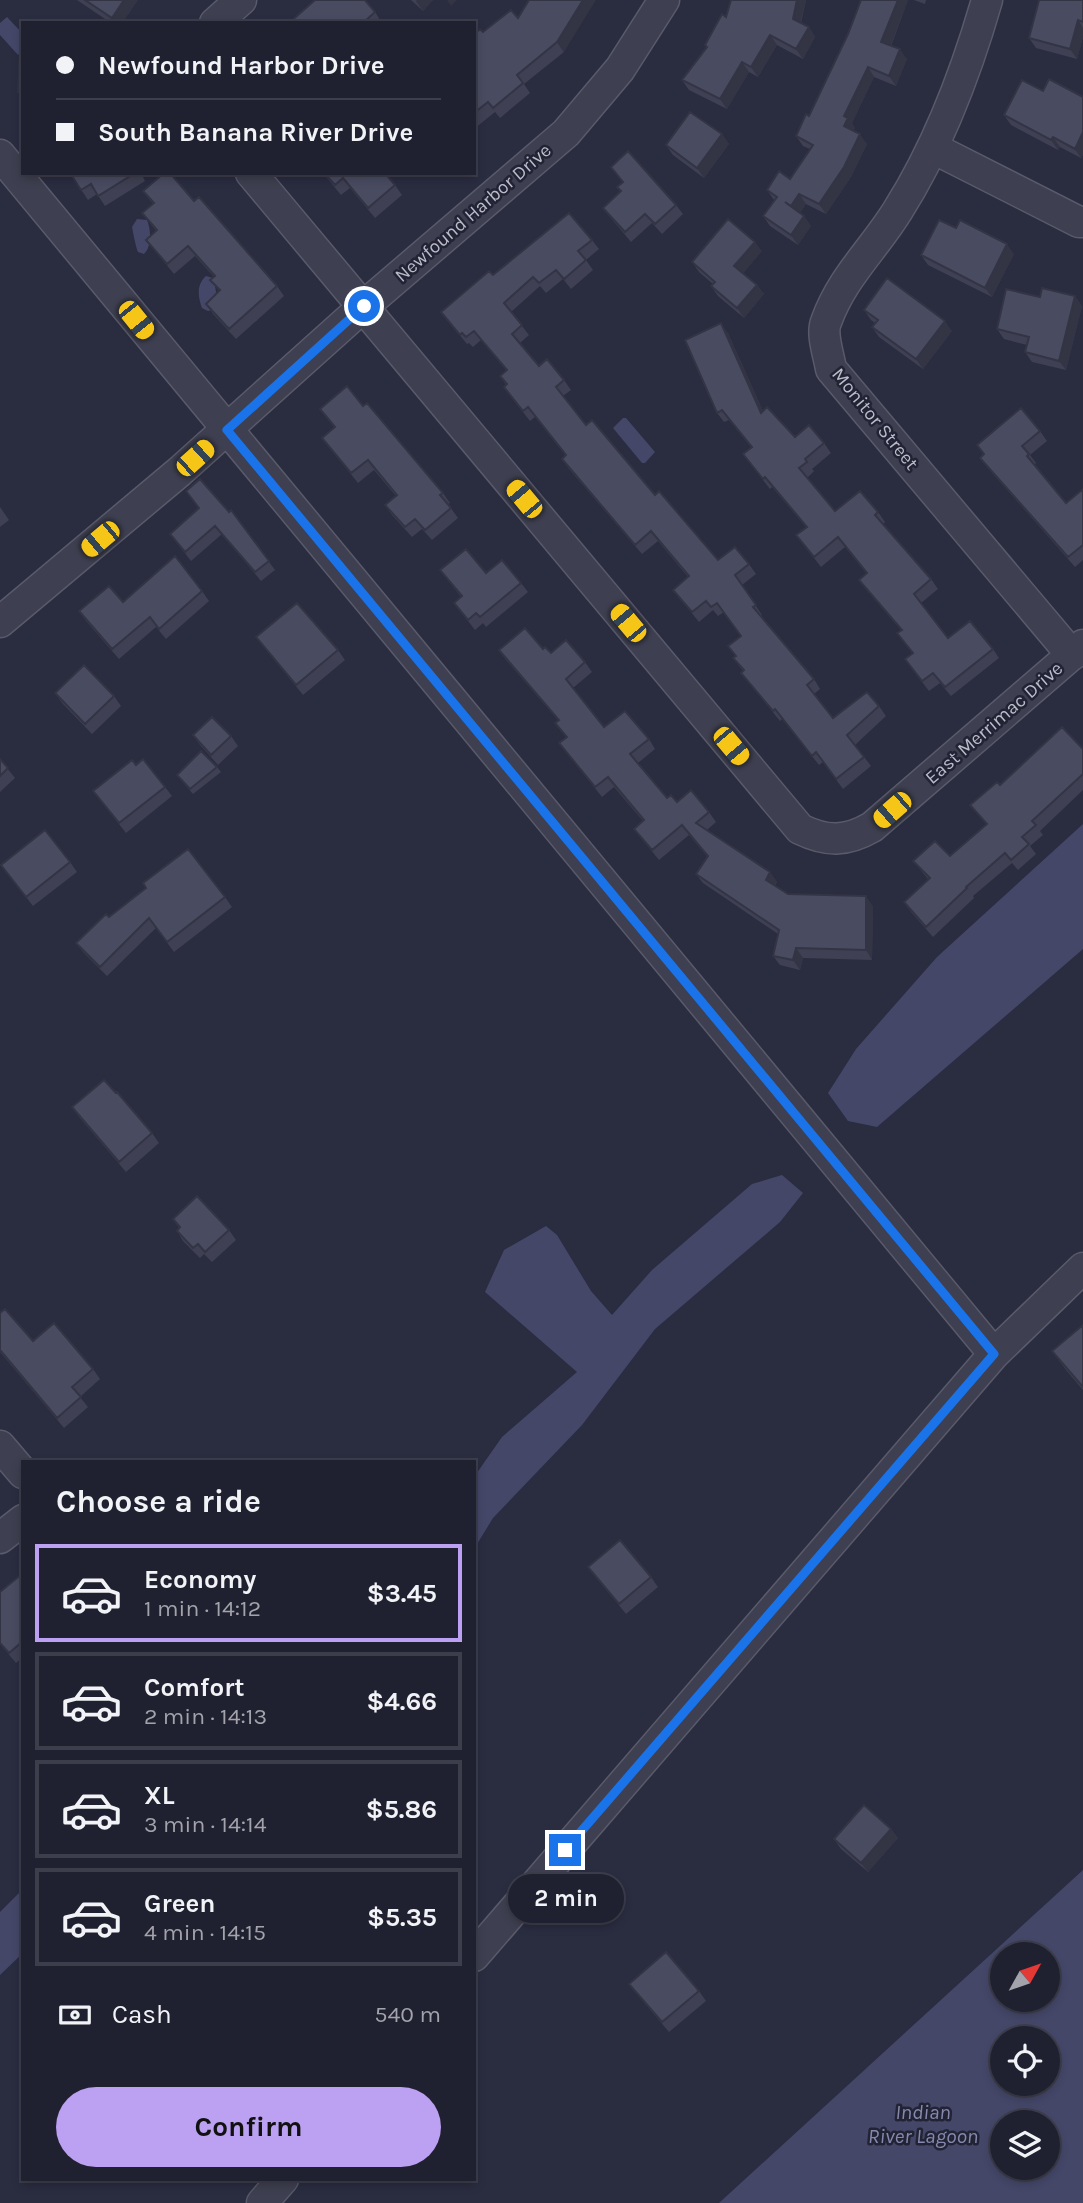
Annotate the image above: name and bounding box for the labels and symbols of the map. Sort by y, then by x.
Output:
street label: Newfound Harbor Drive [390,139,556,287]
route start [348,290,380,322]
car [115,297,158,343]
street label: Monitor Street [827,364,923,474]
car [173,436,218,480]
car [503,476,546,522]
car [78,517,123,561]
car [607,600,650,646]
street label: East Merrimac Drive [921,657,1067,789]
car [710,723,753,769]
car [870,788,915,832]
route end [549,1834,581,1866]
callout: 2 min [507,1874,623,1924]
north arrow [990,1942,1060,2012]
water label: Indian River Lagoon [868,2100,978,2148]

